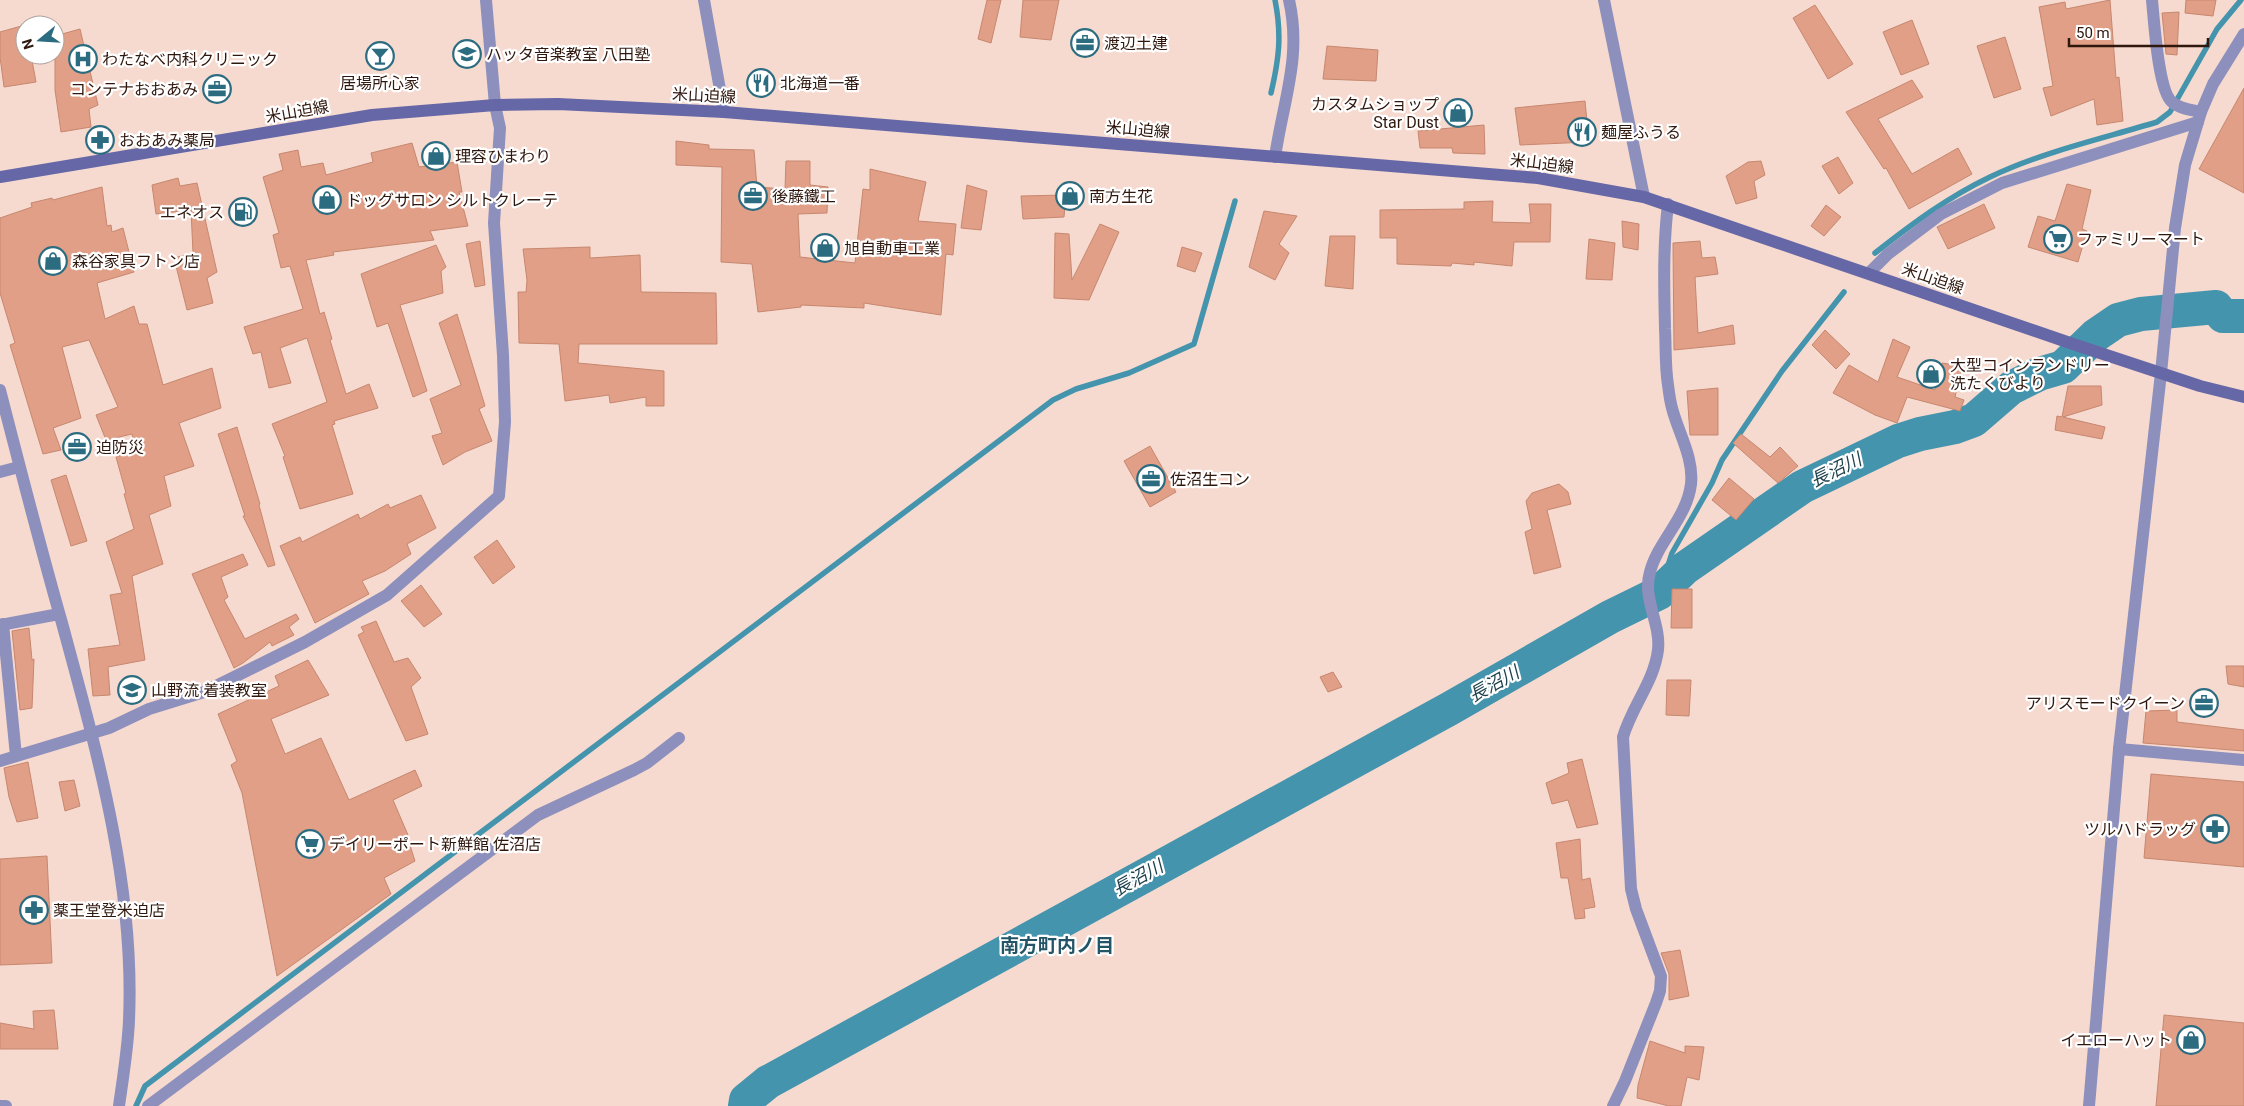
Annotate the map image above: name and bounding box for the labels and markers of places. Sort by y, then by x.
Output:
office icon: 渡辺土建 [1070,28,1100,58]
place label: 渡辺土建 [1104,34,1168,53]
school or university icon: ハッタ音楽教室 八田塾 [452,39,482,69]
bar icon: 居場所心家 [365,41,395,71]
hospital icon: わたなべ内科クリニック [68,44,98,74]
place label: ハッタ音楽教室 八田塾 [486,45,650,64]
place label: わたなべ内科クリニック [102,50,278,69]
restaurant icon: 北海道一番 [746,68,776,98]
office icon: コンテナおおあみ [202,74,232,104]
place label: 居場所心家 [340,74,420,93]
place label: 北海道一番 [780,74,860,93]
place label: コンテナおおあみ [70,80,198,99]
place label: カスタムショップ Star Dust [1311,95,1439,132]
shop icon: カスタムショップ Star Dust [1443,98,1473,128]
restaurant icon: 麺屋ふうる [1567,117,1597,147]
place label: 麺屋ふうる [1601,123,1681,142]
pharmacy icon: おおあみ薬局 [85,125,115,155]
place label: おおあみ薬局 [119,131,215,150]
shop icon: 理容ひまわり [421,141,451,171]
place label: 理容ひまわり [455,147,551,166]
office icon: 後藤鐵工 [738,181,768,211]
shop icon: 南方生花 [1055,181,1085,211]
shop icon: ドッグサロン シルトクレーテ [312,185,342,215]
place label: 後藤鐵工 [772,187,836,206]
place label: 南方生花 [1089,187,1153,206]
place label: ドッグサロン シルトクレーテ [346,191,558,210]
fuel station icon: エネオス [228,197,258,227]
place label: エネオス [160,203,224,222]
supermarket icon: ファミリーマート [2043,224,2073,254]
place label: ファミリーマート [2077,230,2205,249]
shop icon: 旭自動車工業 [810,233,840,263]
place label: 旭自動車工業 [844,239,940,258]
shop icon: 森谷家具フトン店 [38,246,68,276]
place label: 森谷家具フトン店 [72,252,200,271]
place label: 大型コインランドリー 洗たくびより [1950,356,2110,393]
shop icon: 大型コインランドリー 洗たくびより [1916,359,1946,389]
office icon: 迫防災 [62,432,92,462]
place label: 迫防災 [96,438,144,457]
office icon: 佐沼生コン [1136,464,1166,494]
place label: 佐沼生コン [1170,470,1250,489]
school or university icon: 山野流 着装教室 [117,675,147,705]
place label: 山野流 着装教室 [151,681,267,700]
office icon: アリスモードクイーン [2189,688,2219,718]
place label: アリスモードクイーン [2026,694,2185,713]
pharmacy icon: ツルハドラッグ [2200,814,2230,844]
place label: ツルハドラッグ [2084,820,2196,839]
supermarket icon: デイリーポート新鮮館 佐沼店 [295,829,325,859]
place label: デイリーポート新鮮館 佐沼店 [329,835,541,854]
pharmacy icon: 薬王堂登米迫店 [19,895,49,925]
place label: 薬王堂登米迫店 [53,901,165,920]
shop icon: イエローハット [2176,1025,2206,1055]
place label: イエローハット [2060,1031,2172,1050]

